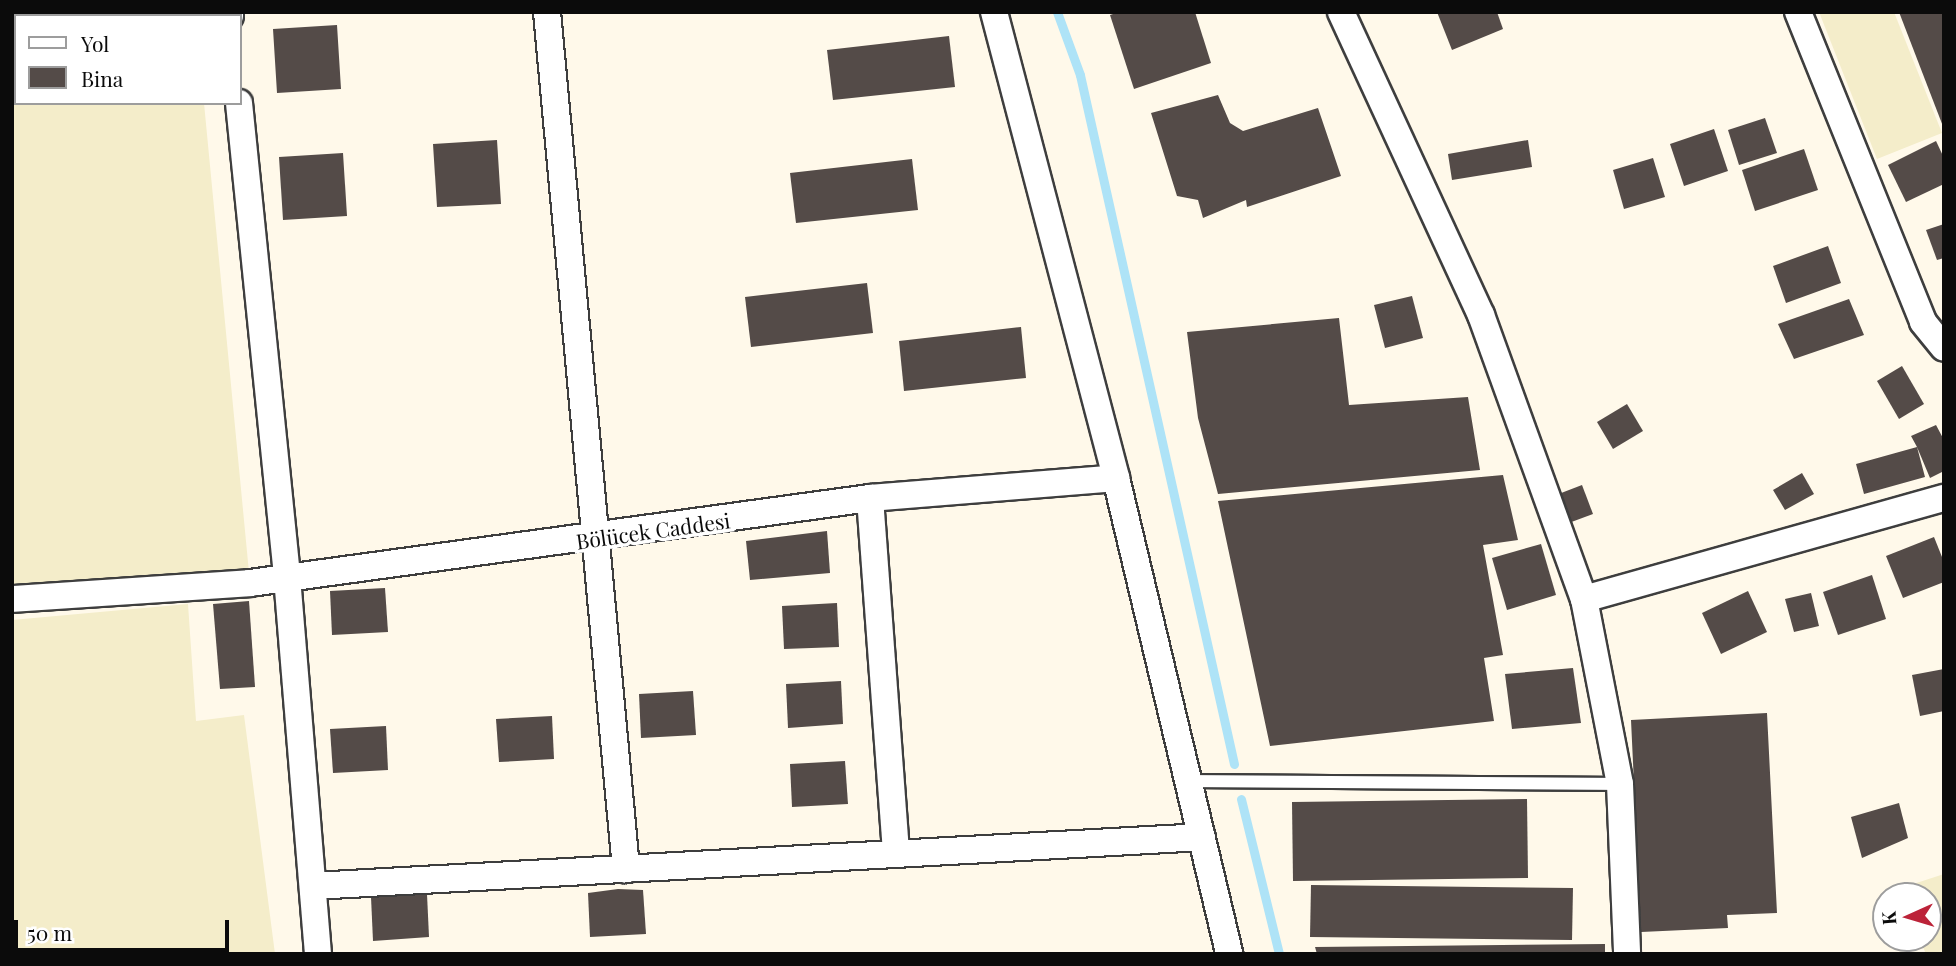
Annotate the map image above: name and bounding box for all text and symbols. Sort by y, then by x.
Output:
legend [14,14,242,105]
text: Yol [81,29,109,57]
text: Bina [81,64,123,92]
street label: Bölücek Caddesi [574,507,732,553]
north arrow [1872,882,1942,952]
scale bar [18,906,233,950]
text: K [1875,911,1901,926]
text: 50 m [27,918,72,946]

